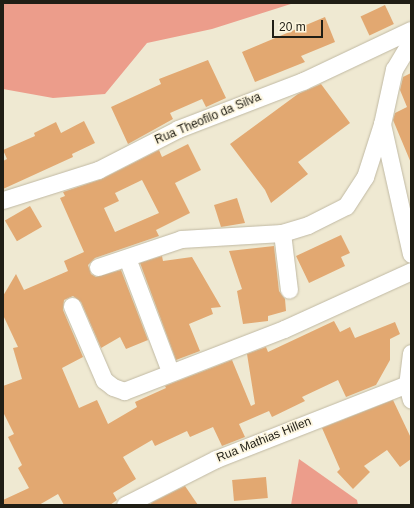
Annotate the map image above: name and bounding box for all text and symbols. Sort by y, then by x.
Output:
scale bar [274,12,325,38]
text: 20 m [279,20,306,34]
street label: Rua Theofilo da Silva [153,90,263,148]
street label: Rua Mathias Hillen [215,414,313,466]

